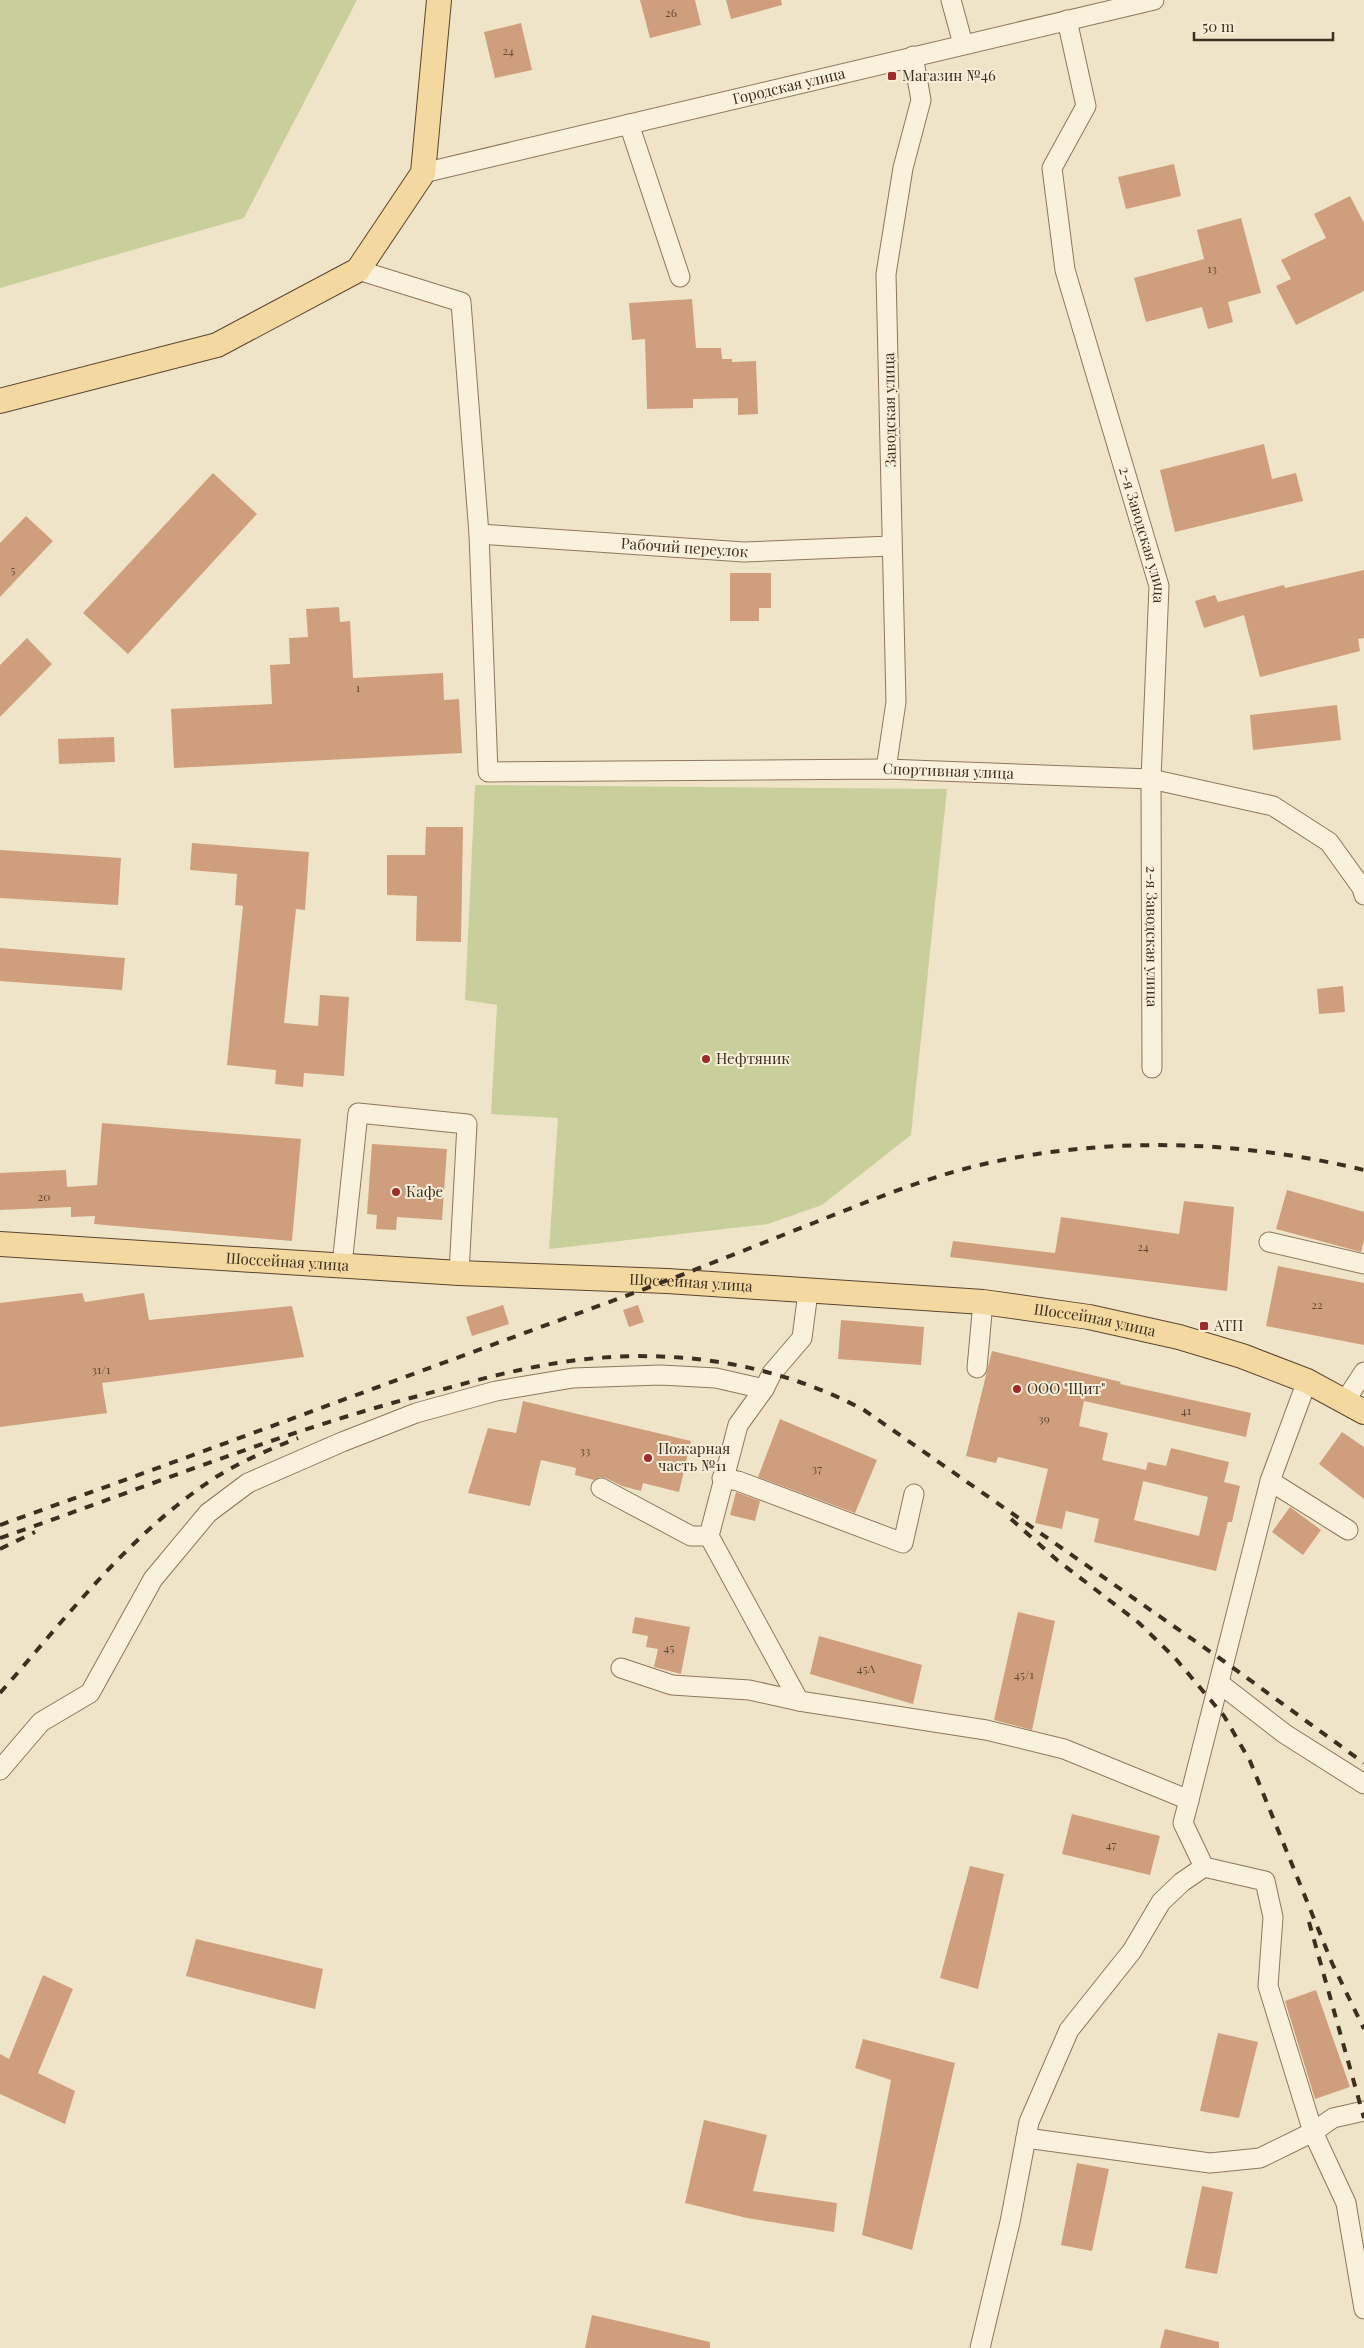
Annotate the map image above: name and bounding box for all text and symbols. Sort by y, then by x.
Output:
house number: 26 [665,4,677,20]
scale bar [1194,10,1333,42]
text: 50 m [1202,16,1235,36]
house number: 24 [502,42,514,58]
street label: Городская улица [730,62,847,108]
place label: Магазин №46 [902,65,996,85]
marker: Магазин №46 [886,70,898,82]
house number: 13 [1207,260,1217,276]
street label: Заводская улица [878,352,900,468]
street label: 2-я Заводская улица [1115,464,1170,604]
street label: Рабочий переулок [620,533,749,561]
house number: 5 [11,561,16,577]
house number: 1 [356,679,361,695]
street label: Спортивная улица [882,758,1015,783]
street label: 2-я Заводская улица [1142,866,1163,1008]
place label: Нефтяник [716,1048,790,1068]
marker: Нефтяник [700,1053,712,1065]
place label: Кафе [406,1181,443,1201]
marker: Кафе [390,1186,402,1198]
house number: 20 [38,1188,50,1204]
house number: 24 [1137,1238,1149,1254]
street label: Шоссейная улица [225,1247,350,1275]
street label: Шоссейная улица [629,1269,754,1296]
house number: 22 [1311,1296,1323,1312]
street label: Шоссейная улица [1033,1298,1158,1341]
place label: АТП [1213,1315,1243,1335]
marker: АТП [1198,1320,1210,1332]
house number: 31/1 [92,1361,111,1377]
place label: ООО "Щит" [1027,1378,1105,1398]
marker: ООО "Щит" [1011,1383,1023,1395]
house number: 41 [1181,1402,1192,1418]
house number: 39 [1038,1410,1050,1426]
place label: Пожарная часть №11 [658,1438,730,1475]
house number: 33 [580,1442,590,1458]
marker: Пожарная часть №11 [642,1452,654,1464]
house number: 37 [812,1460,822,1476]
house number: 45 [664,1639,674,1655]
house number: 45А [857,1660,876,1676]
house number: 45/1 [1014,1666,1034,1682]
house number: 47 [1106,1836,1116,1852]

